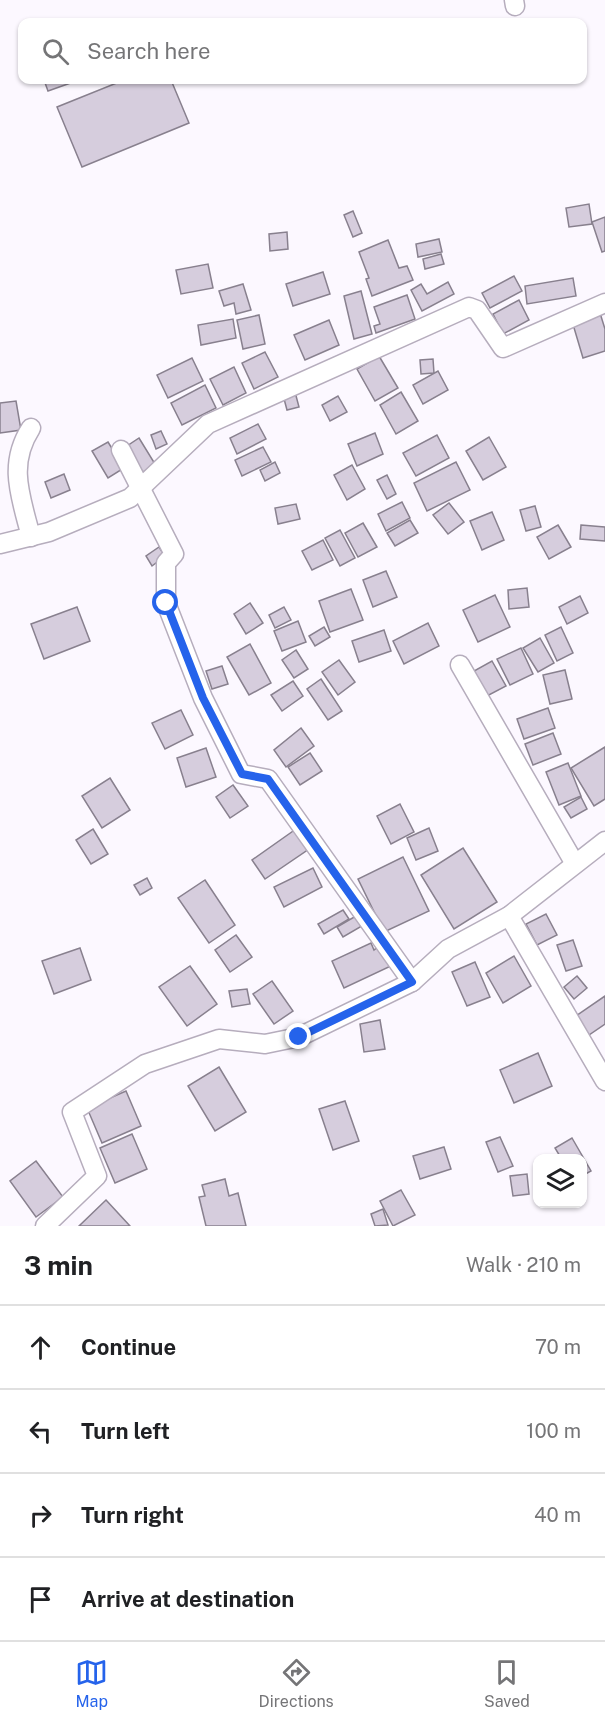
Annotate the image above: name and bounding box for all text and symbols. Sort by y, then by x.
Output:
search box [18,18,587,84]
icon: search [39,35,72,68]
text: Search here [87,38,211,64]
route start [152,589,178,615]
route end [285,1023,311,1049]
map controls [533,1154,587,1208]
button: layers [533,1154,587,1208]
text: 3 min [24,1250,93,1281]
text: Walk · 210 m [466,1253,581,1277]
icon: ahead [24,1331,57,1364]
text: Continue [81,1334,176,1360]
text: 70 m [535,1335,581,1359]
icon: left [24,1415,57,1448]
text: Turn left [81,1418,170,1444]
text: 100 m [526,1419,581,1443]
icon: right [24,1499,57,1532]
text: Turn right [81,1502,184,1528]
text: 40 m [534,1503,581,1527]
icon: arrive [24,1583,57,1616]
text: Arrive at destination [81,1586,294,1612]
tab: Map [75,1656,108,1711]
tab: Directions [259,1656,334,1711]
tab: Saved [484,1656,530,1711]

